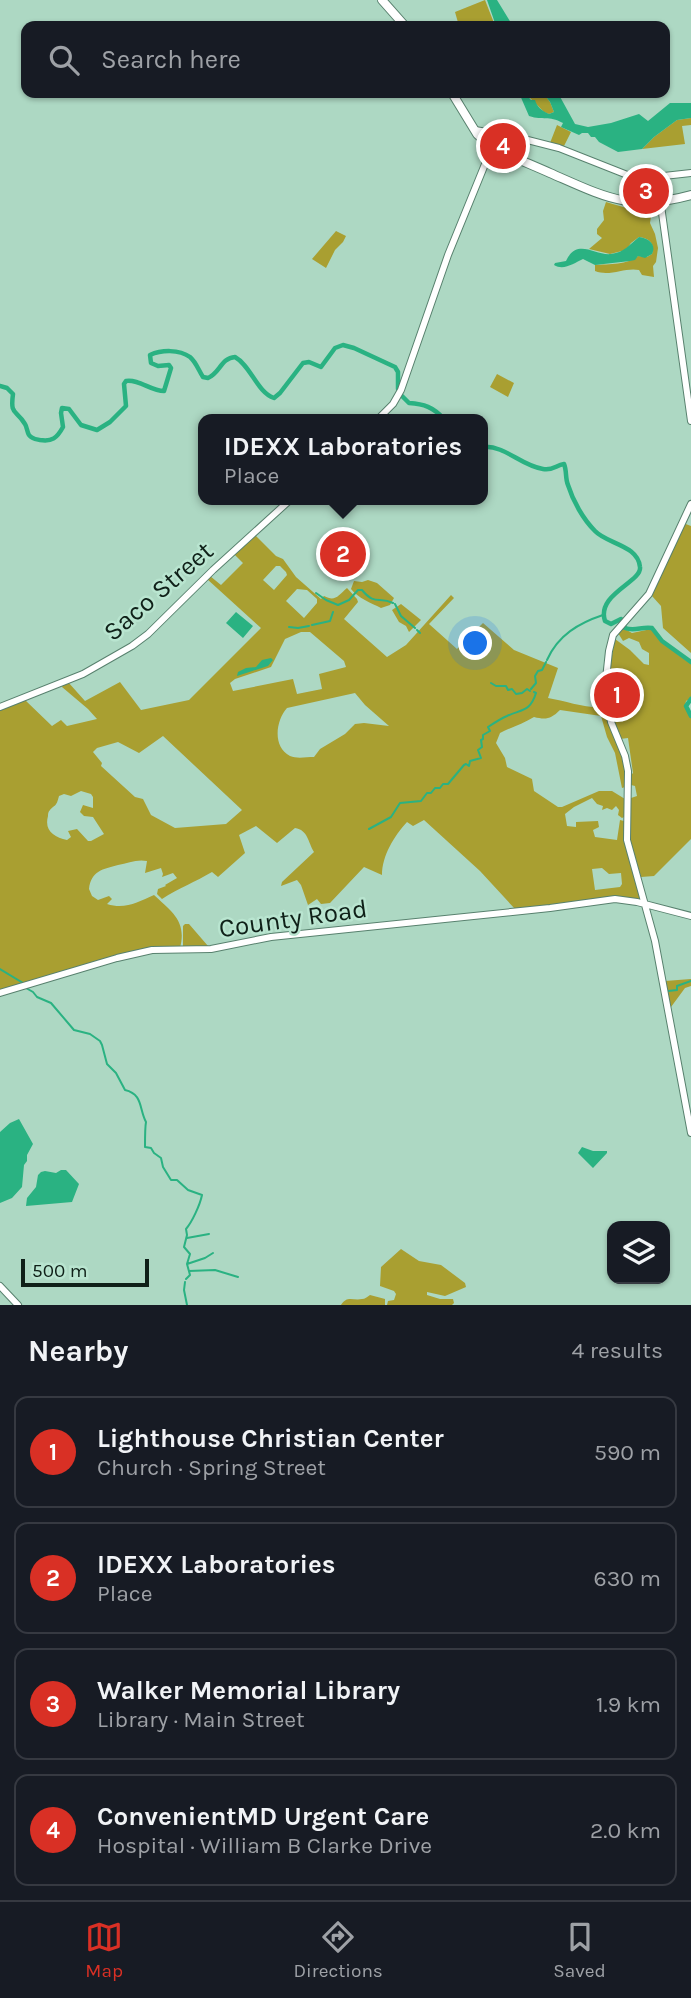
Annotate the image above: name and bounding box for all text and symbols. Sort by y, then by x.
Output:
search box [21,21,670,98]
icon: search [45,41,83,79]
text: Search here [101,44,241,75]
pin: 4 [480,120,526,172]
pin: 3 [623,165,669,217]
popup [198,414,488,505]
text: IDEXX Laboratories [224,431,462,462]
text: Place [224,462,279,489]
pin: 2 [320,528,366,580]
street label: Saco Street [97,535,220,647]
your location [458,626,492,660]
pin: 1 [594,669,640,721]
street label: County Road [217,893,369,944]
map controls [607,1221,670,1284]
button: layers [607,1221,670,1284]
scale bar [21,1256,149,1288]
text: 500 m [32,1260,88,1282]
text: Nearby [28,1333,128,1369]
text: 4 results [571,1337,663,1364]
text: Lighthouse Christian Center [97,1423,444,1454]
text: 1 [49,1439,57,1466]
text: 590 m [594,1439,661,1466]
text: Church · Spring Street [97,1454,326,1481]
text: IDEXX Laboratories [97,1549,336,1580]
text: 2 [46,1565,60,1592]
text: 630 m [594,1565,661,1592]
text: Place [97,1580,153,1607]
text: Walker Memorial Library [97,1675,400,1706]
text: 3 [46,1691,60,1718]
text: 1.9 km [596,1691,661,1718]
text: Library · Main Street [97,1706,305,1733]
text: ConvenientMD Urgent Care [97,1801,429,1832]
text: 4 [46,1817,60,1844]
text: 2.0 km [590,1817,661,1844]
text: Hospital · William B Clarke Drive [97,1832,432,1859]
tab: Map [85,1918,123,1982]
tab: Directions [294,1918,383,1982]
tab: Saved [553,1918,606,1982]

